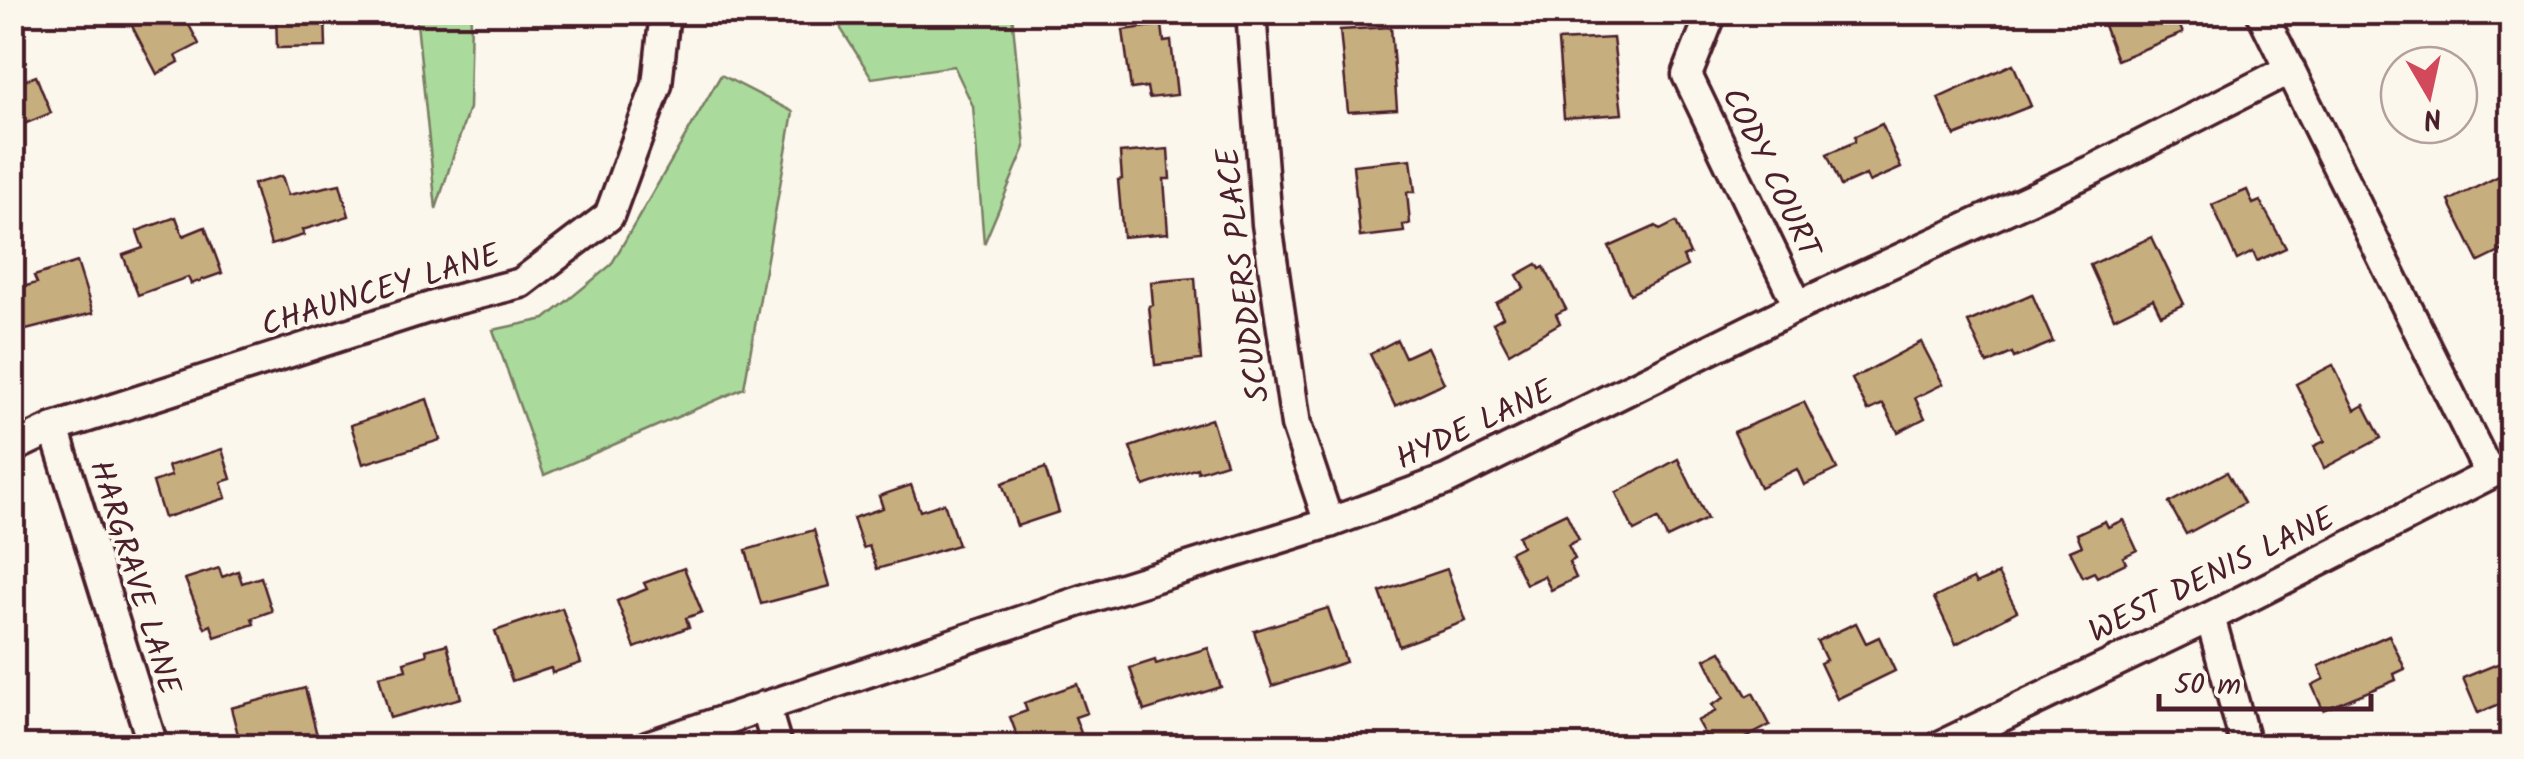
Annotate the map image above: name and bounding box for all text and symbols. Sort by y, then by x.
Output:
north arrow [2379,45,2479,145]
street label: CODY COURT [1706,79,1834,270]
text: N [2420,94,2445,141]
street label: SCUDDERS PLACE [1203,143,1285,405]
street label: CHAUNCEY LANE [255,230,508,352]
street label: HYDE LANE [1388,367,1564,485]
street label: HARGRAVE LANE [74,454,194,703]
street label: WEST DENIS LANE [2080,494,2345,658]
scale bar [2159,649,2372,711]
text: 50 m [2174,662,2241,710]

